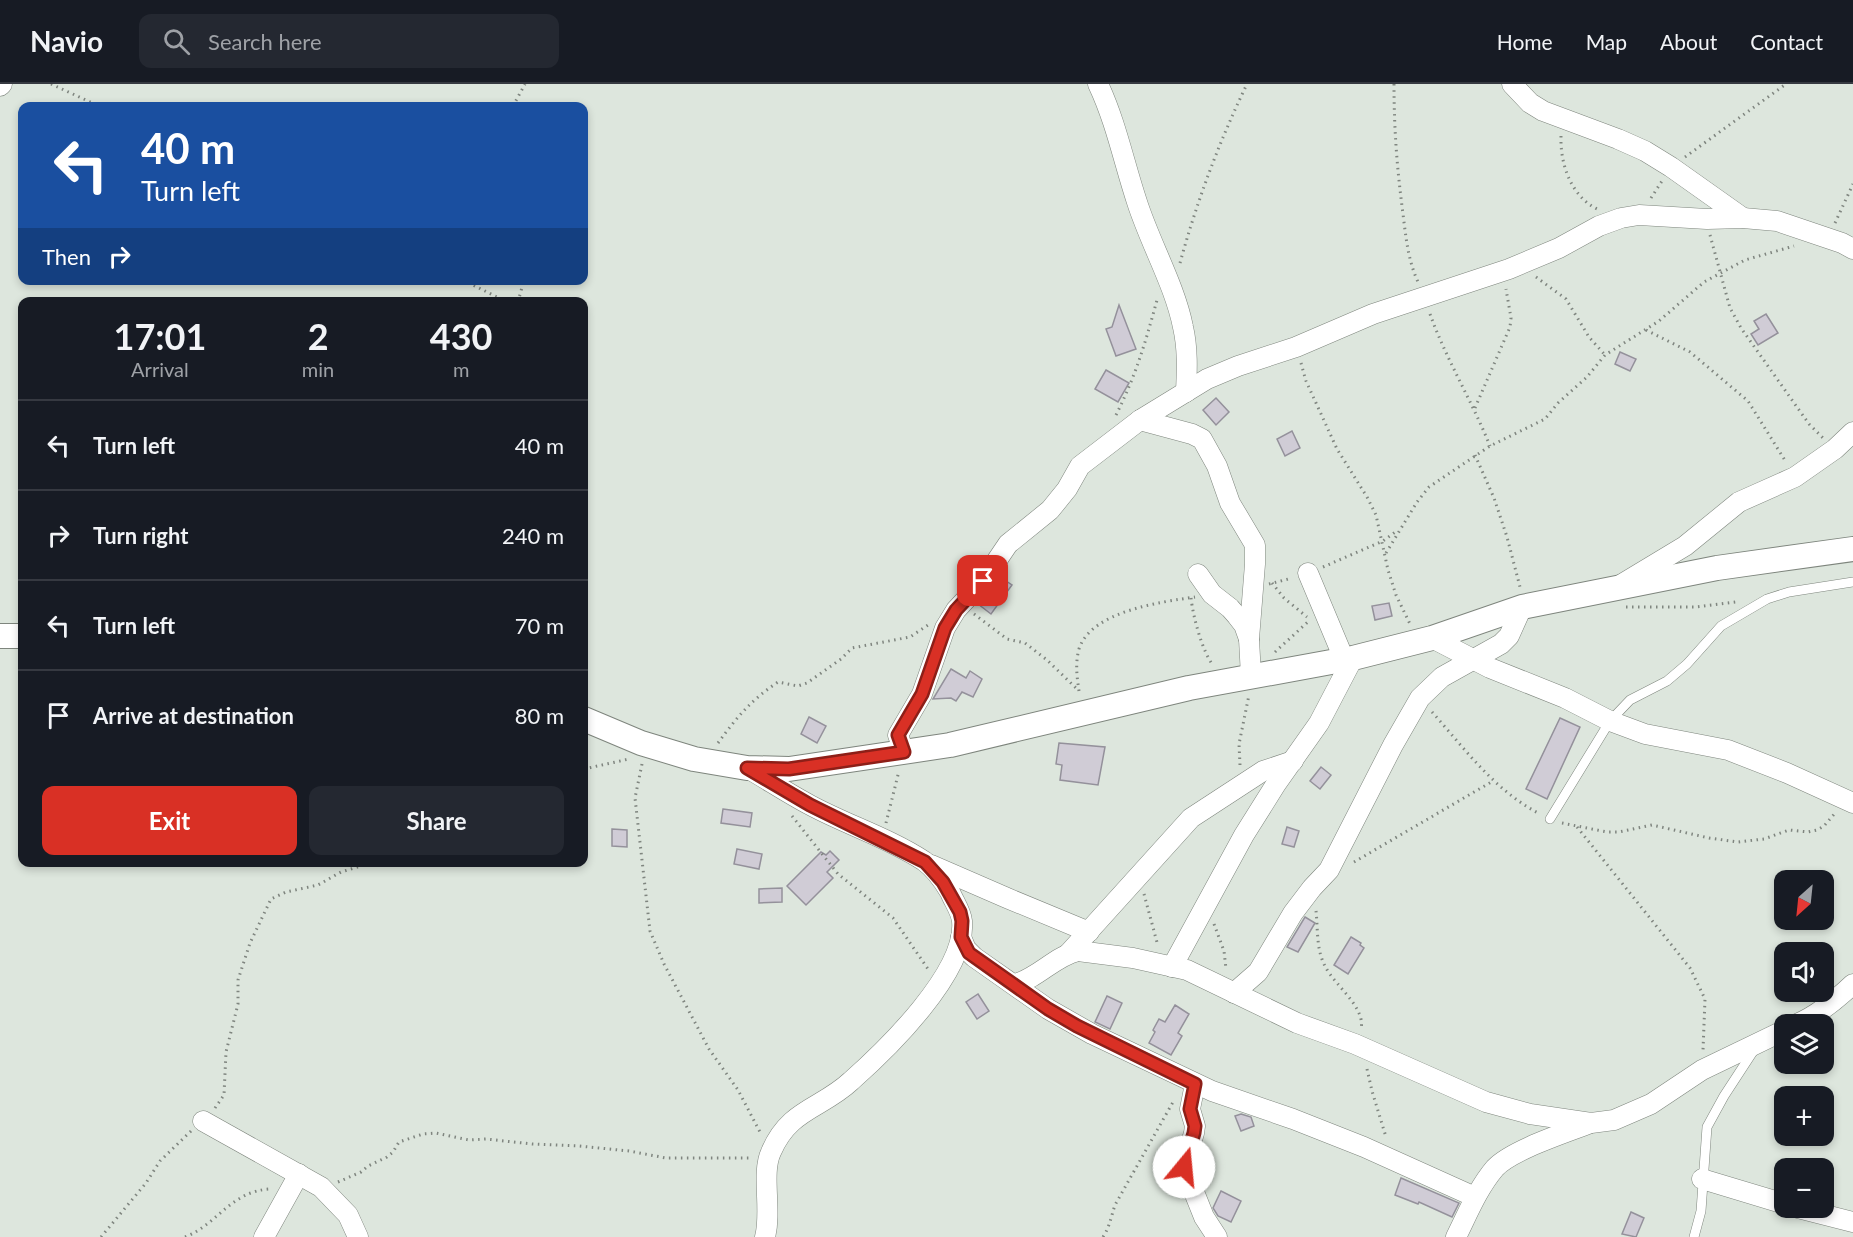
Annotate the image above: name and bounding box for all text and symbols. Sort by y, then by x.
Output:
search box [139,14,559,68]
text: Navio [30,24,103,58]
icon: search [160,25,193,58]
text: Search here [208,28,322,55]
text: Home [1497,29,1553,54]
text: Map [1586,29,1627,54]
text: About [1660,29,1717,54]
text: Contact [1750,29,1823,54]
text: 40 m [141,123,235,173]
icon: left [42,126,120,204]
text: Turn left [141,174,240,207]
icon: right [103,240,136,273]
text: Then [42,243,91,270]
text: 17:01 [114,314,206,358]
text: 2 [308,314,329,358]
text: 430 [430,314,492,358]
text: Arrival [131,357,189,381]
text: min [302,357,334,381]
text: m [453,357,469,381]
icon: left [42,429,75,462]
text: Turn left [93,432,175,459]
text: 40 m [515,432,564,459]
icon: right [42,519,75,552]
text: Turn right [93,522,188,549]
text: 240 m [502,522,564,549]
pin [957,555,1008,606]
icon: arrive [966,564,999,597]
icon: left [42,609,75,642]
text: Turn left [93,612,175,639]
text: 70 m [515,612,564,639]
icon: arrive [42,699,75,732]
text: Arrive at destination [93,702,294,729]
text: 80 m [515,702,564,729]
button: Exit [42,786,297,855]
button: Share [309,786,564,855]
north arrow [1774,870,1834,930]
map controls [1774,870,1834,1218]
button: sound [1774,942,1834,1002]
button: layers [1774,1014,1834,1074]
button: + [1774,1086,1834,1146]
position arrow [1152,1135,1216,1199]
button: − [1774,1158,1834,1218]

